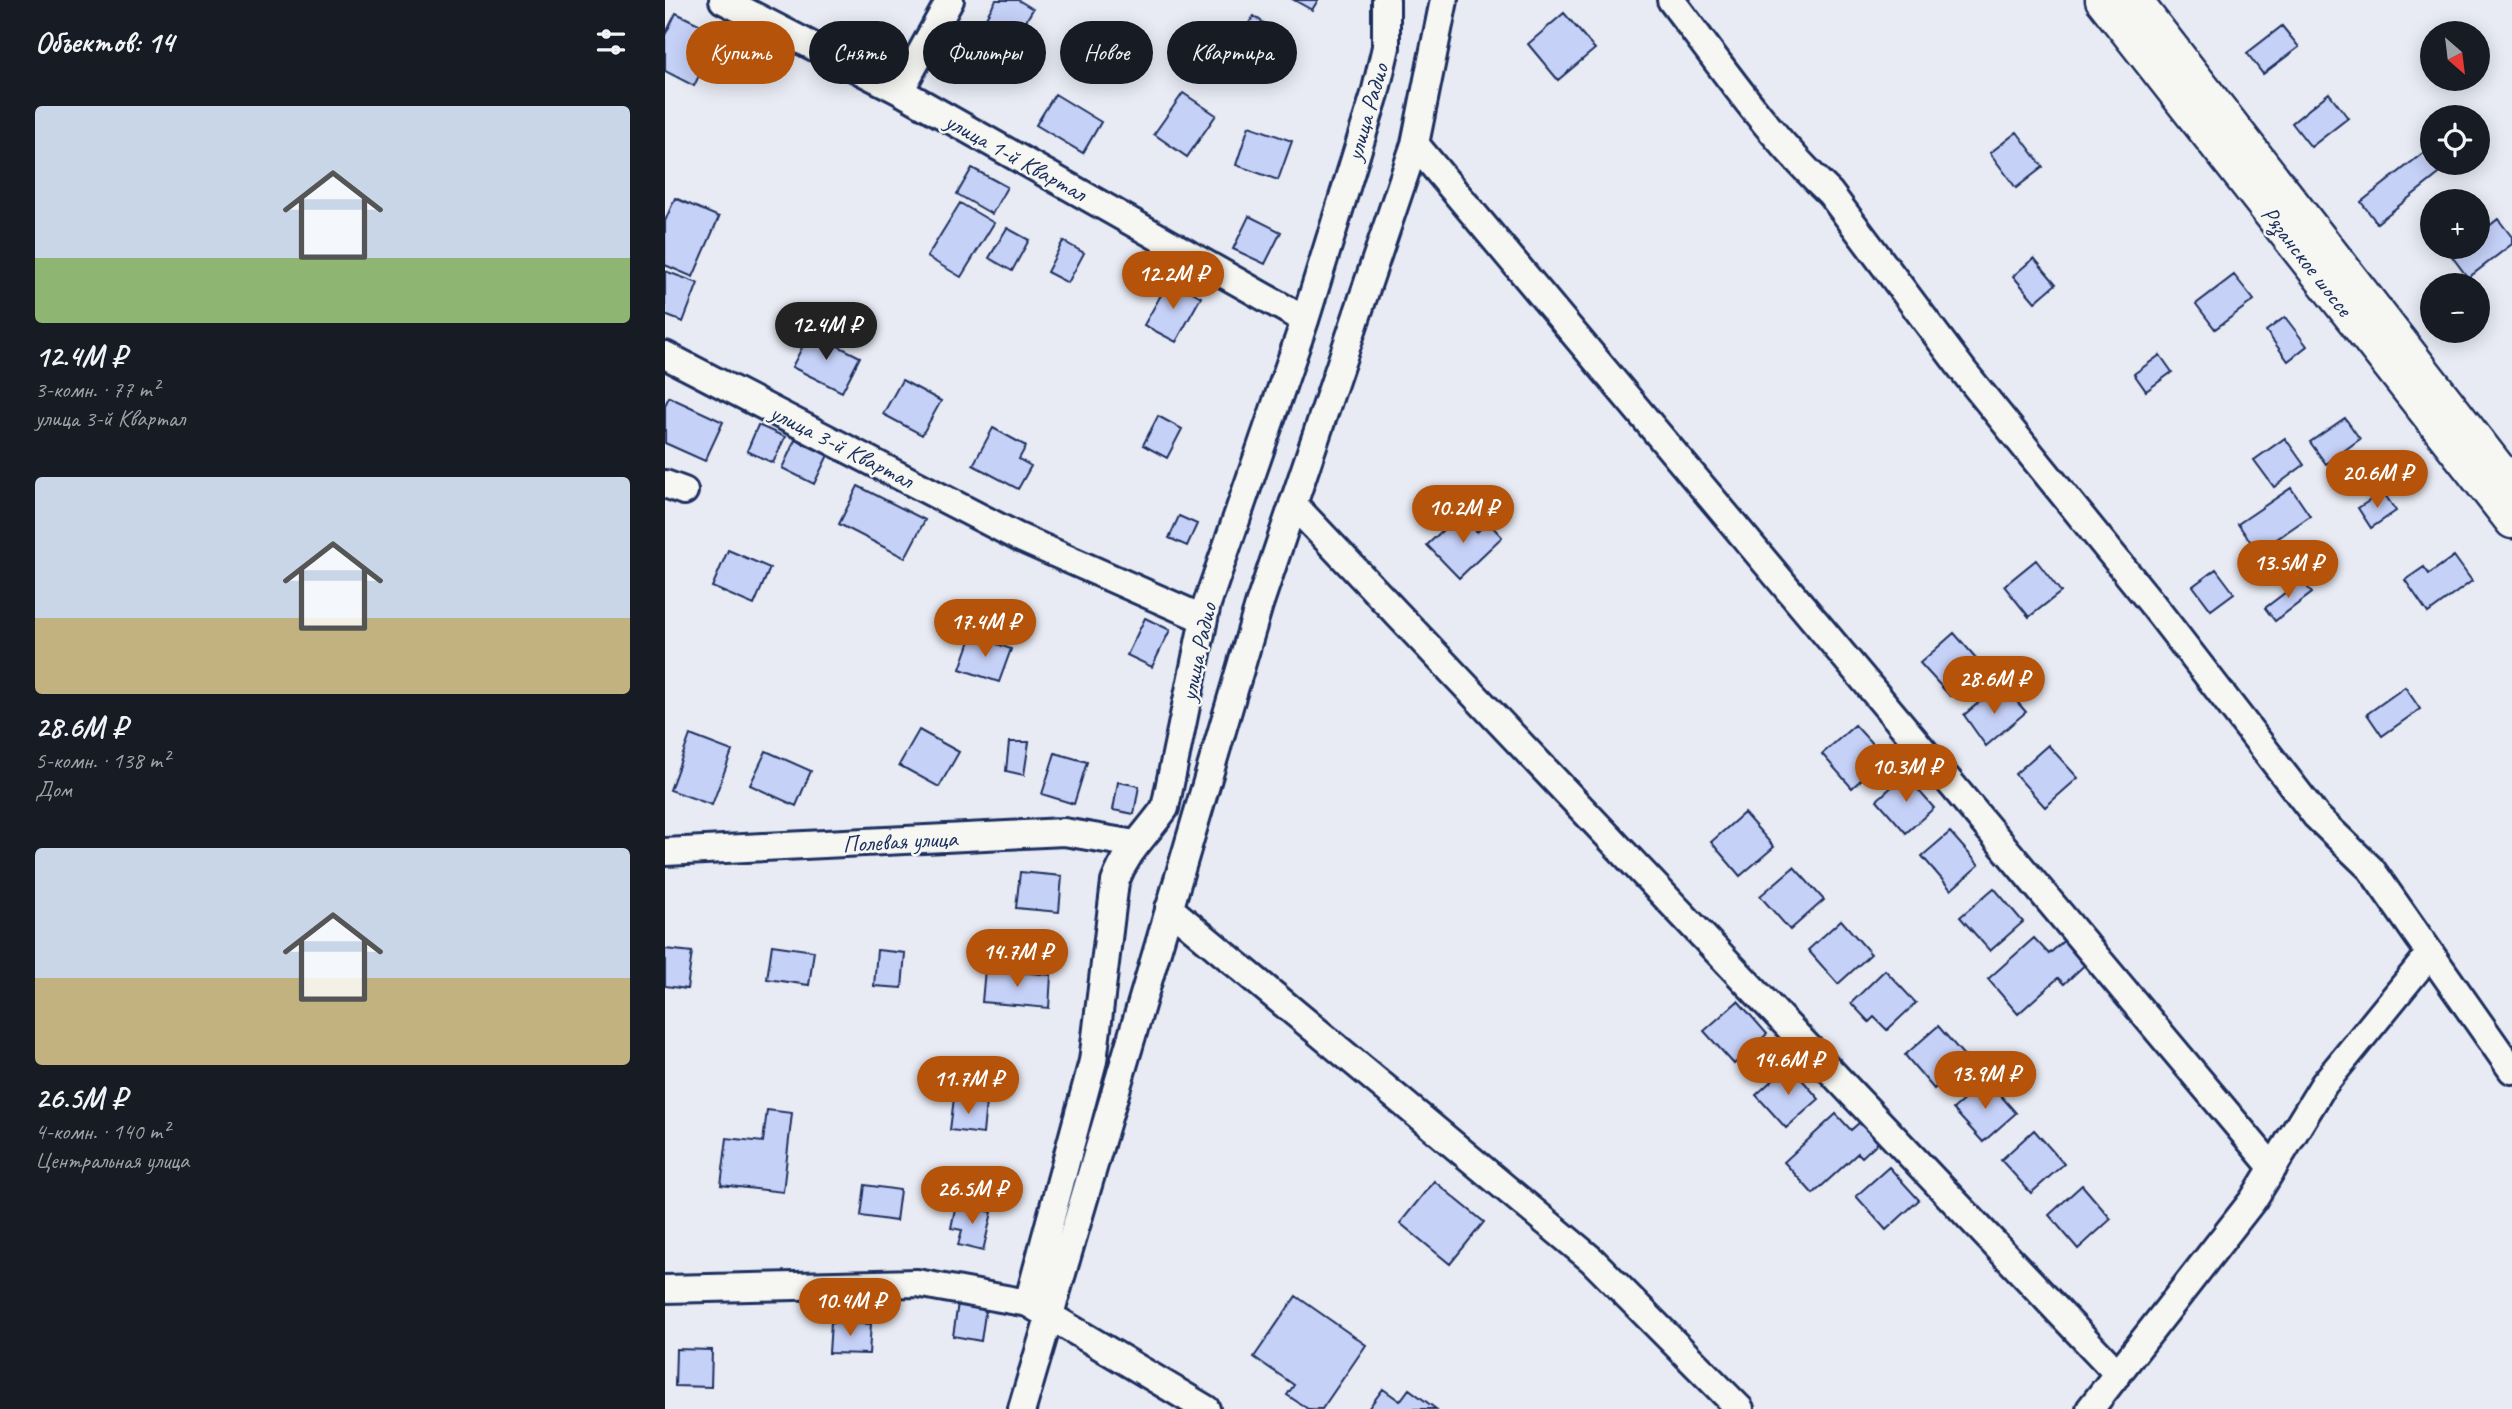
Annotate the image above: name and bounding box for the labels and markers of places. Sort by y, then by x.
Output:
pin: 12.2M ₽ [1108,252,1238,311]
pin: 12.4M ₽ [761,302,891,362]
pin: 20.6M ₽ [2312,450,2442,510]
pin: 10.2M ₽ [1398,486,1528,545]
pin: 13.5M ₽ [2223,540,2353,600]
pin: 17.4M ₽ [920,600,1050,659]
pin: 28.6M ₽ [1929,656,2059,716]
pin: 10.3M ₽ [1841,744,1971,804]
pin: 14.7M ₽ [952,930,1082,989]
pin: 14.6M ₽ [1723,1038,1853,1097]
pin: 13.9M ₽ [1920,1052,2050,1111]
pin: 11.7M ₽ [903,1056,1033,1116]
pin: 26.5M ₽ [907,1166,1037,1226]
pin: 10.4M ₽ [785,1278,915,1338]

